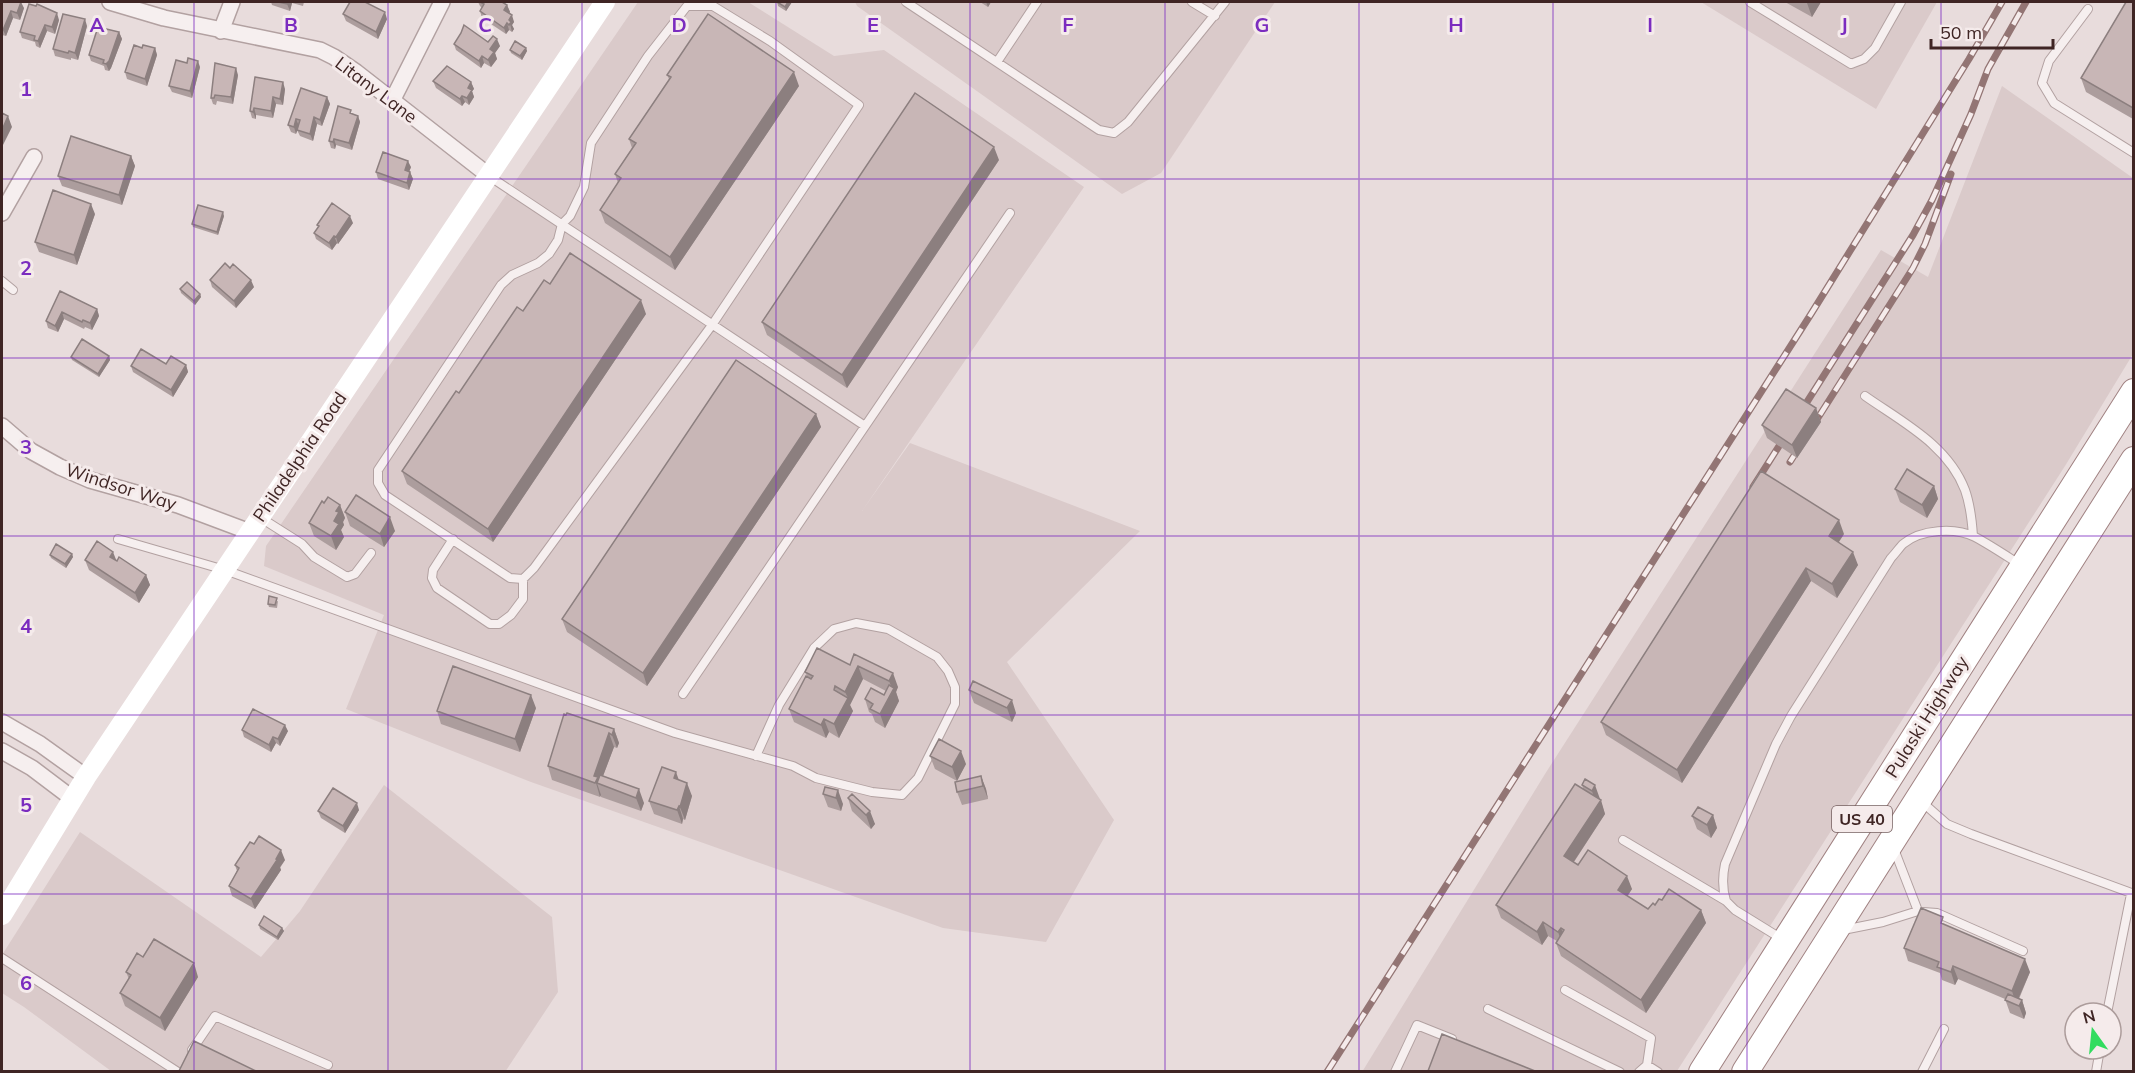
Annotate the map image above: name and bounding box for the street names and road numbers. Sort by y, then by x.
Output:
street label: Litany Lane [331,51,422,128]
street label: Philadelphia Road [248,387,352,526]
street label: Windsor Way [63,458,180,515]
street label: Pulaski Highway [1880,651,1973,782]
road number: US 40 [1832,806,1892,832]

